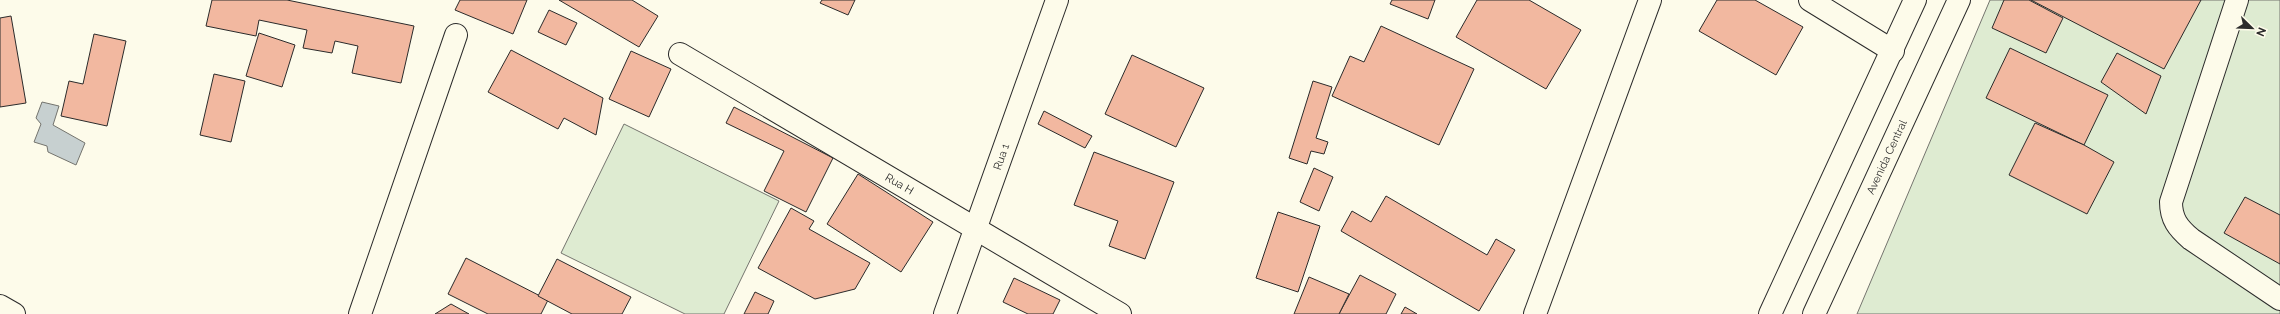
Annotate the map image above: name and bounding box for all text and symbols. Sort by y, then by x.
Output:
north arrow [2232,8,2272,48]
text: N [2253,25,2268,38]
street label: Avenida Central [1864,118,1909,196]
street label: Rua 1 [990,141,1012,172]
street label: Rua H [883,170,916,197]

